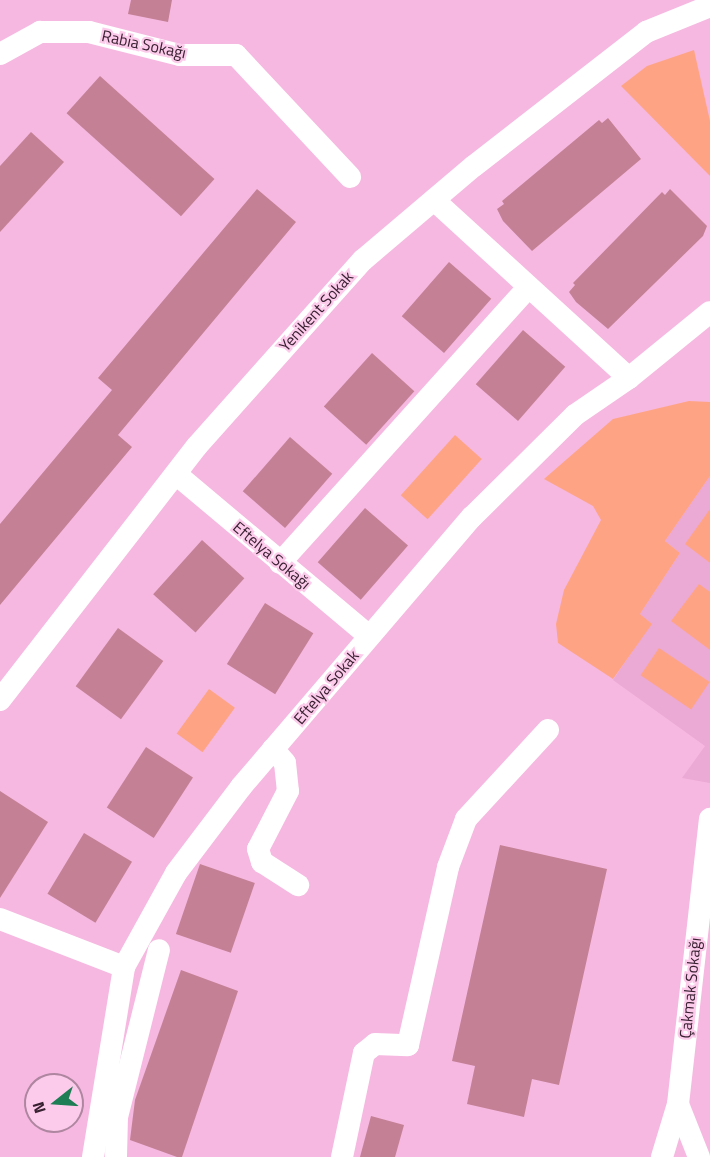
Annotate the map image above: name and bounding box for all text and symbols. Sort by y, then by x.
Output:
street label: Rabia Sokağı [100,26,188,62]
street label: Yenikent Sokak [275,267,357,355]
street label: Eftelya Sokağı [229,517,315,593]
street label: Eftelya Sokak [289,646,363,728]
street label: Çakmak Sokağı [675,937,705,1039]
north arrow [24,1073,84,1133]
text: N [26,1099,52,1116]

